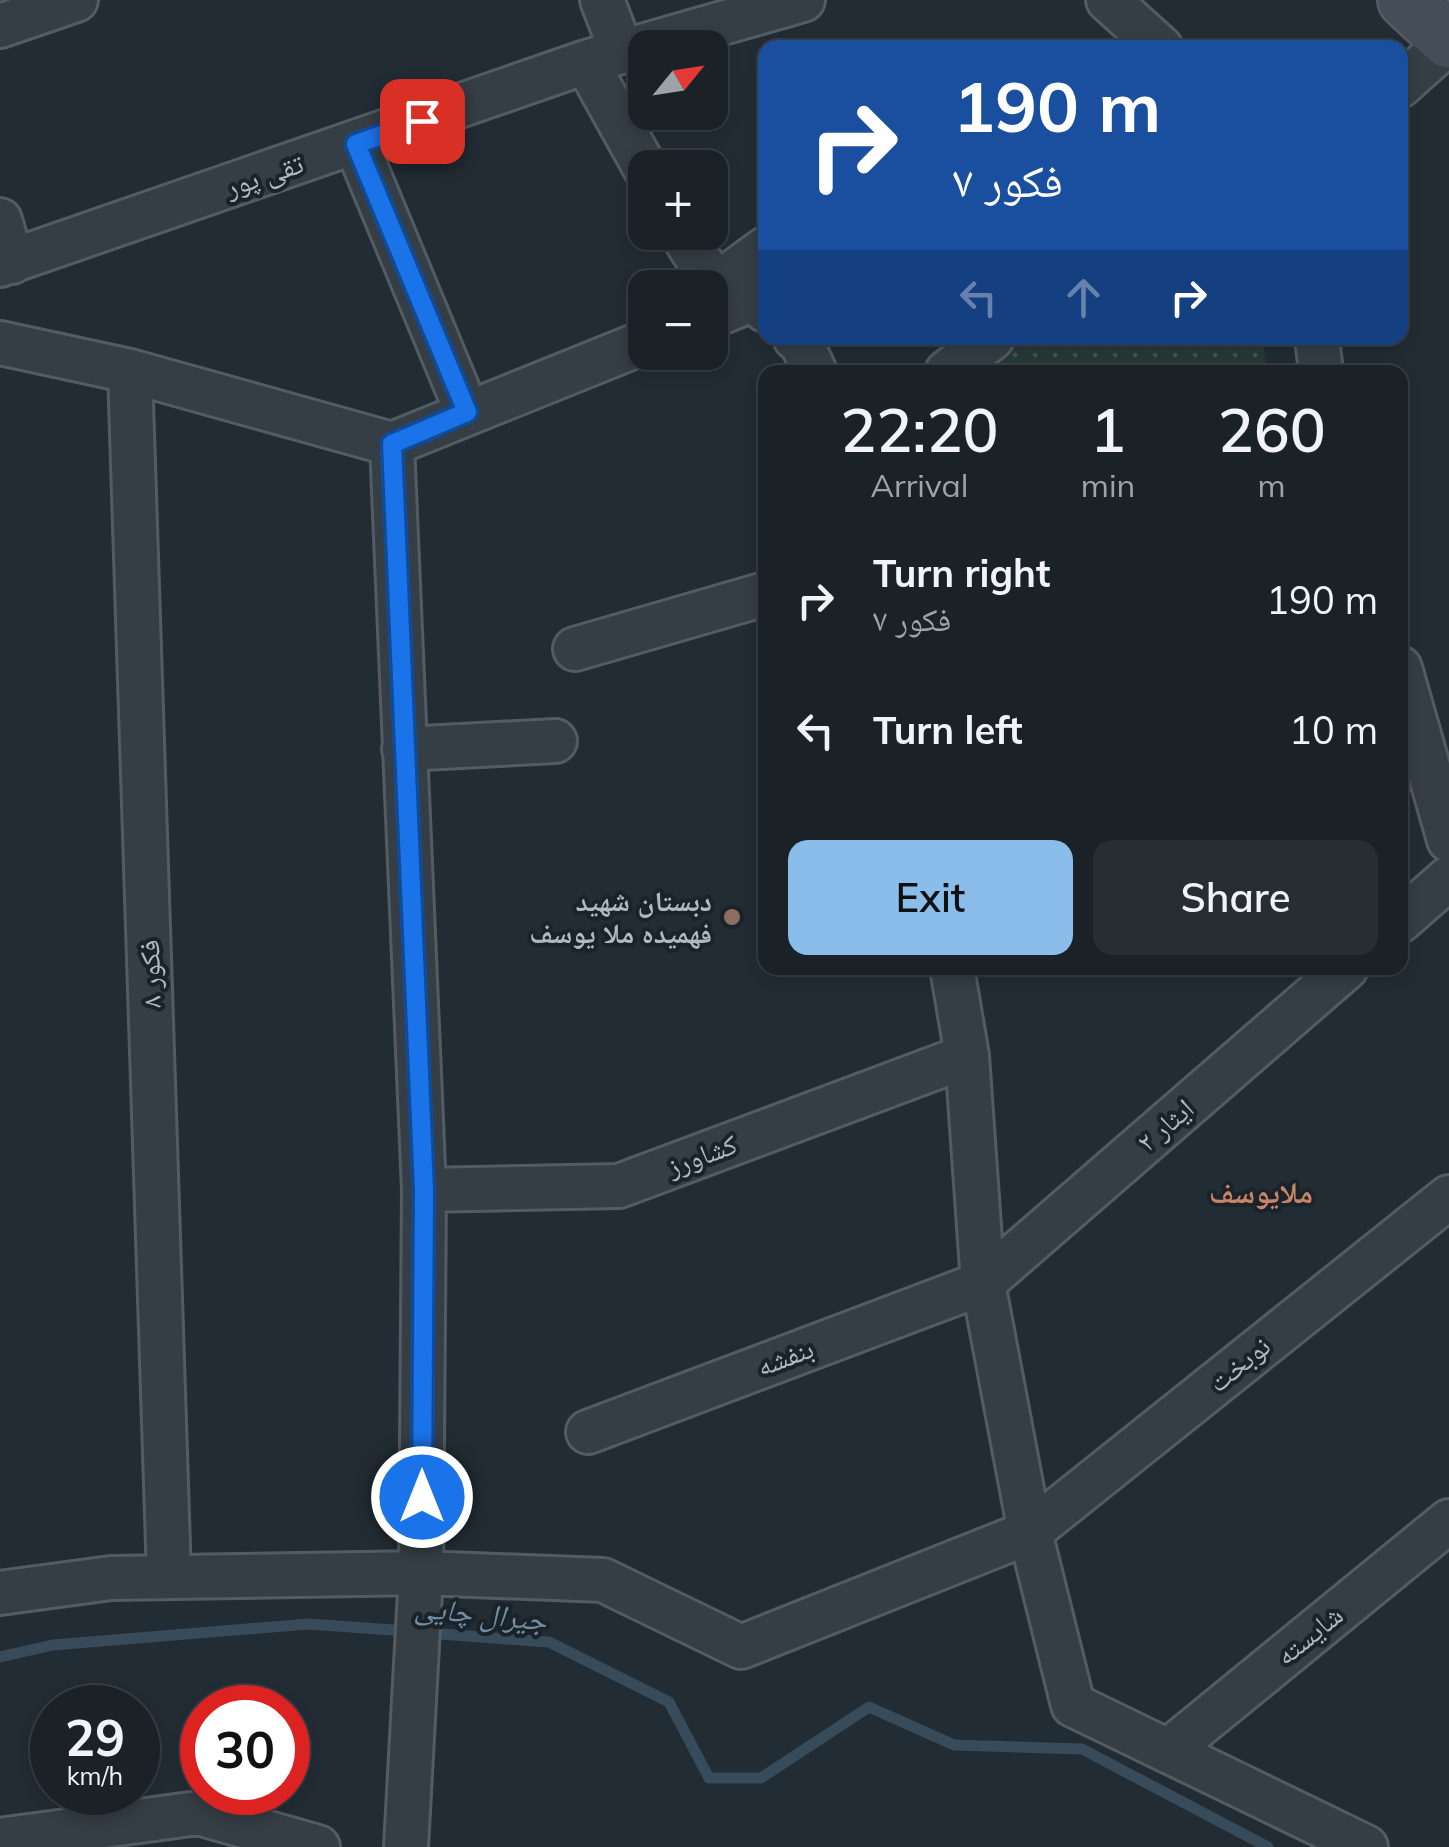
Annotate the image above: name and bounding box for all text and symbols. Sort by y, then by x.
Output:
north arrow [628,30,728,130]
map controls [628,30,728,370]
text: 190 m [953,62,1161,150]
pin [380,79,465,164]
icon: right [788,80,918,210]
icon: arrive [395,94,450,149]
street label: تقی پور [219,145,308,205]
button: + [628,150,728,250]
text: فکور ۷ [953,152,1063,208]
button: − [628,270,728,370]
icon: left [951,270,1006,325]
icon: ahead [1056,270,1111,325]
icon: right [1161,270,1216,325]
text: 22:20 [840,392,999,467]
text: 1 [1090,392,1126,467]
text: 260 [1218,392,1326,467]
text: Arrival [871,465,968,505]
text: min [1081,465,1135,505]
text: m [1258,465,1286,505]
text: Turn right [873,549,1050,597]
icon: right [788,573,843,628]
text: 190 m [1266,576,1378,624]
text: فکور ۷ [873,599,951,639]
icon: left [788,703,843,758]
text: Turn left [873,706,1023,754]
text: 10 m [1289,706,1378,754]
button: Exit [788,840,1073,955]
button: Share [1093,840,1378,955]
place label: دبستان شهید فهمیده ملا یوسف [529,883,712,950]
marker: دبستان شهید فهمیده ملا یوسف [721,906,743,928]
street label: فکور ۸ [131,939,168,1009]
street label: ایثار ۲ [1129,1090,1200,1159]
street label: کشاورز [661,1126,742,1184]
district label: ملایوسف [1209,1173,1313,1211]
street label: نوبخت [1200,1328,1277,1399]
street label: بنفشه [752,1330,818,1383]
position arrow [370,1445,474,1549]
water label: جیرال چایی [413,1587,550,1639]
street label: شایسته [1268,1597,1349,1672]
speed limit sign: 30 [180,1685,310,1815]
text: 29 [65,1706,125,1769]
text: km/h [67,1760,123,1791]

